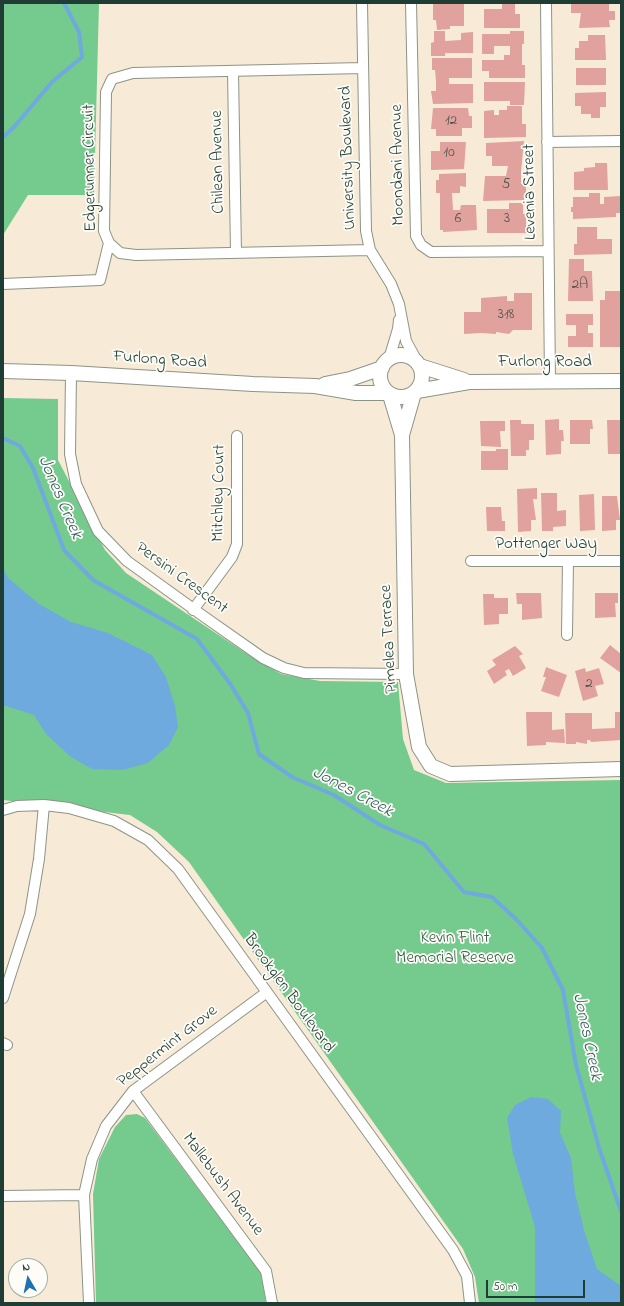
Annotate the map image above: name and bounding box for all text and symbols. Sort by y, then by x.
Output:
street label: University Boulevard [336,86,362,230]
street label: Edgerunner Circuit [80,104,102,232]
street label: Moondani Avenue [388,104,410,226]
street label: Chilean Avenue [208,110,230,214]
house number: 12 [445,113,457,131]
street label: Levenia Street [520,144,542,240]
house number: 10 [443,145,455,163]
house number: 5 [502,177,510,195]
house number: 6 [455,211,461,229]
house number: 3 [504,211,510,229]
house number: 2A [572,277,588,295]
house number: 318 [498,307,514,325]
street label: Furlong Road [113,348,207,374]
street label: Furlong Road [498,353,592,373]
street label: Mitchley Court [209,444,231,542]
water label: Jones Creek [32,453,86,543]
street label: Pottenger Way [495,535,597,555]
street label: Persini Crescent [131,539,231,619]
street label: Pimelea Terrace [377,584,403,694]
house number: 2 [585,676,593,694]
water label: Jones Creek [308,763,396,823]
park label: Kevin Flint Memorial Reserve [396,929,514,969]
street label: Brookglen Boulevard [238,930,338,1058]
water label: Jones Creek [566,992,606,1082]
street label: Peppermint Grove [114,1001,222,1093]
street label: Mallebush Avenue [177,1130,267,1240]
north arrow [8,1258,48,1298]
text: N [21,1259,31,1276]
scale bar [488,1272,587,1298]
text: 50 m [493,1278,517,1296]

